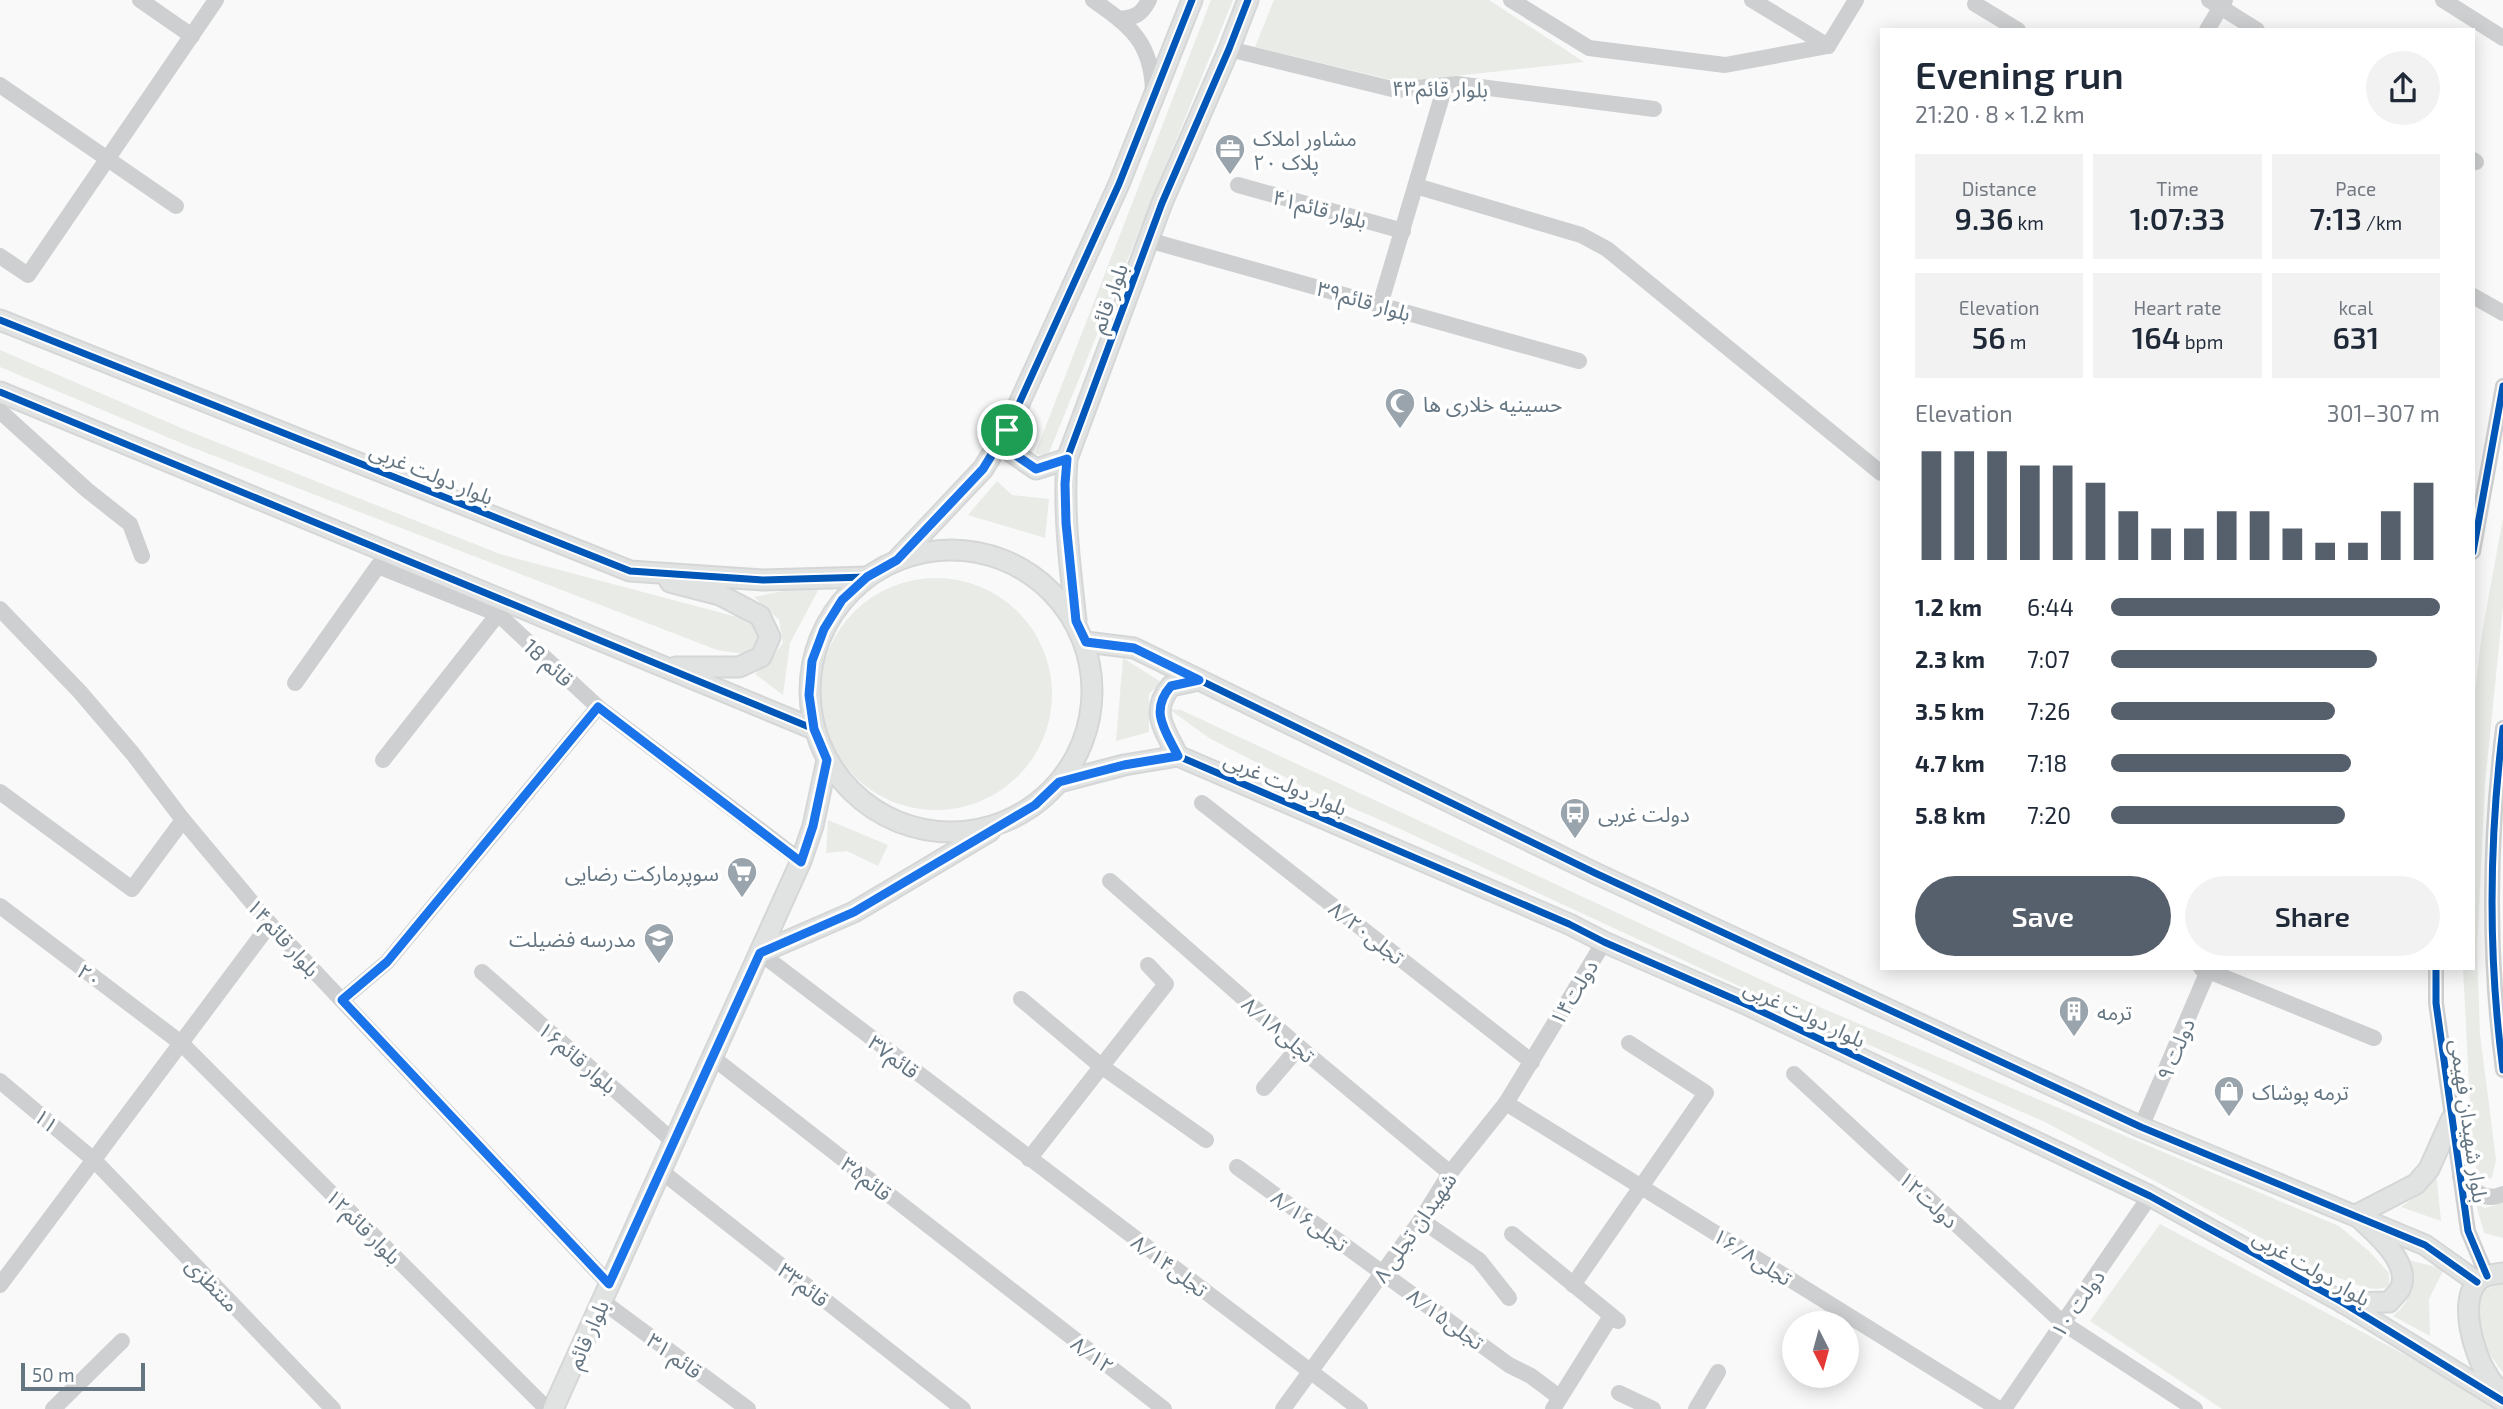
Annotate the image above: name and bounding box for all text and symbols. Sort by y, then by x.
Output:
text: Evening run [1915,51,2124,97]
button: share [2366,51,2440,125]
street label: بلوار قائم۴۳ [1392,75,1488,105]
text: 21:20 · 8 × 1.2 km [1915,100,2085,128]
place label: مشاور املاک پلاک ۲۰ [1253,125,1357,176]
office icon: مشاور املاک پلاک ۲۰ [1213,132,1247,176]
text: Distance [1962,177,2037,200]
text: Time [2156,177,2199,200]
text: Pace [2335,177,2376,200]
street label: بلوار قائم۴۱ [1269,183,1370,236]
text: 9.36 [1954,200,2013,236]
text: 1:07:33 [2130,200,2225,236]
text: 7:13 [2309,200,2362,236]
text: km [2013,211,2044,234]
text: /km [2362,211,2402,234]
street label: بلوار قائم [1084,260,1136,338]
street label: بلوار قائم۳۹ [1313,275,1414,329]
text: Elevation [1959,296,2039,319]
text: Heart rate [2134,296,2221,319]
text: kcal [2338,296,2373,319]
text: 56 [1972,319,2006,355]
text: 164 [2132,319,2181,355]
text: 631 [2332,319,2379,355]
text: m [2006,330,2027,353]
text: bpm [2181,330,2223,353]
mosque icon: حسینیه خلاری ها [1383,386,1417,430]
place label: حسینیه خلاری ها [1423,391,1562,417]
text: Elevation [1915,399,2013,427]
text: 301–307 m [2327,399,2440,427]
pin [977,400,1037,460]
icon: arrive [988,411,1026,449]
street label: بلوار دولت غربی [366,437,497,510]
text: 1.2 km [1915,593,1982,621]
text: 6:44 [2027,593,2074,621]
street label: 18 قائم [516,633,579,694]
text: 2.3 km [1915,645,1985,673]
text: 7:07 [2027,645,2070,673]
text: 3.5 km [1915,697,1984,725]
text: 7:26 [2027,697,2070,725]
street label: بلوار دولت غربی [1220,746,1351,821]
text: 4.7 km [1915,749,1985,777]
text: 7:18 [2027,749,2067,777]
bus stop icon: دولت غربی [1558,796,1592,840]
place label: دولت غربی [1598,801,1690,827]
text: 5.8 km [1915,801,1986,829]
text: 7:20 [2027,801,2071,829]
supermarket icon: سوپرمارکت رضایی [725,855,759,899]
place label: سوپرمارکت رضایی [565,860,719,887]
button: Save [1915,876,2171,956]
button: Share [2185,876,2440,956]
street label: بلوار قائم۱۴ [240,893,325,984]
street label: تجلی۸/۲۰ [1324,895,1409,970]
school or university icon: مدرسه فضیلت [642,921,676,965]
place label: مدرسه فضیلت [509,926,636,952]
street label: ۱۴دولت [1544,955,1603,1030]
street label: ۲۰ [73,958,107,992]
street label: بلوار دولت غربی [1740,974,1870,1053]
street label: تجلی۸/۱۸ [1237,991,1321,1068]
building icon: ترمه [2057,994,2091,1038]
place label: ترمه [2097,999,2132,1025]
street label: ۹ دولت [2151,1014,2200,1084]
street label: بلوار قائم۱۶ [531,1016,623,1101]
street label: قائم۳۷ [861,1029,924,1086]
street label: بلوار شهیدان فهیمی [2445,1038,2494,1205]
shop icon: ترمه پوشاک [2212,1074,2246,1118]
place label: ترمه پوشاک [2252,1079,2349,1106]
street label: ۱۱ [30,1103,64,1137]
street label: قائم۳۵ [834,1151,897,1209]
street label: ۱۲دولت [1894,1165,1964,1233]
street label: شهیدان تجلی ۸ [1367,1167,1462,1287]
street label: بلوار قائم۱۲ [318,1183,407,1272]
street label: تجلی۸/۱۶ [1266,1184,1353,1257]
street label: تجلی۱۶/۸ [1708,1222,1797,1291]
street label: بلوار دولت غربی [2248,1223,2375,1311]
street label: تجلی۸‌/۱۴ [1127,1228,1213,1302]
street label: منتظزی [181,1252,245,1317]
street label: قائم۳۳ [771,1257,834,1315]
street label: ۱۰ دولت [2045,1264,2110,1342]
street label: تجلی۸/۱۵ [1402,1282,1489,1355]
street label: بلوار قائم [561,1296,617,1374]
north arrow [1782,1311,1858,1388]
map controls [1782,1311,1859,1388]
street label: قائم ۳۱ [640,1327,707,1386]
street label: ۸/۱۲ [1067,1330,1119,1378]
scale bar [21,1360,145,1392]
text: 50 m [32,1363,75,1386]

